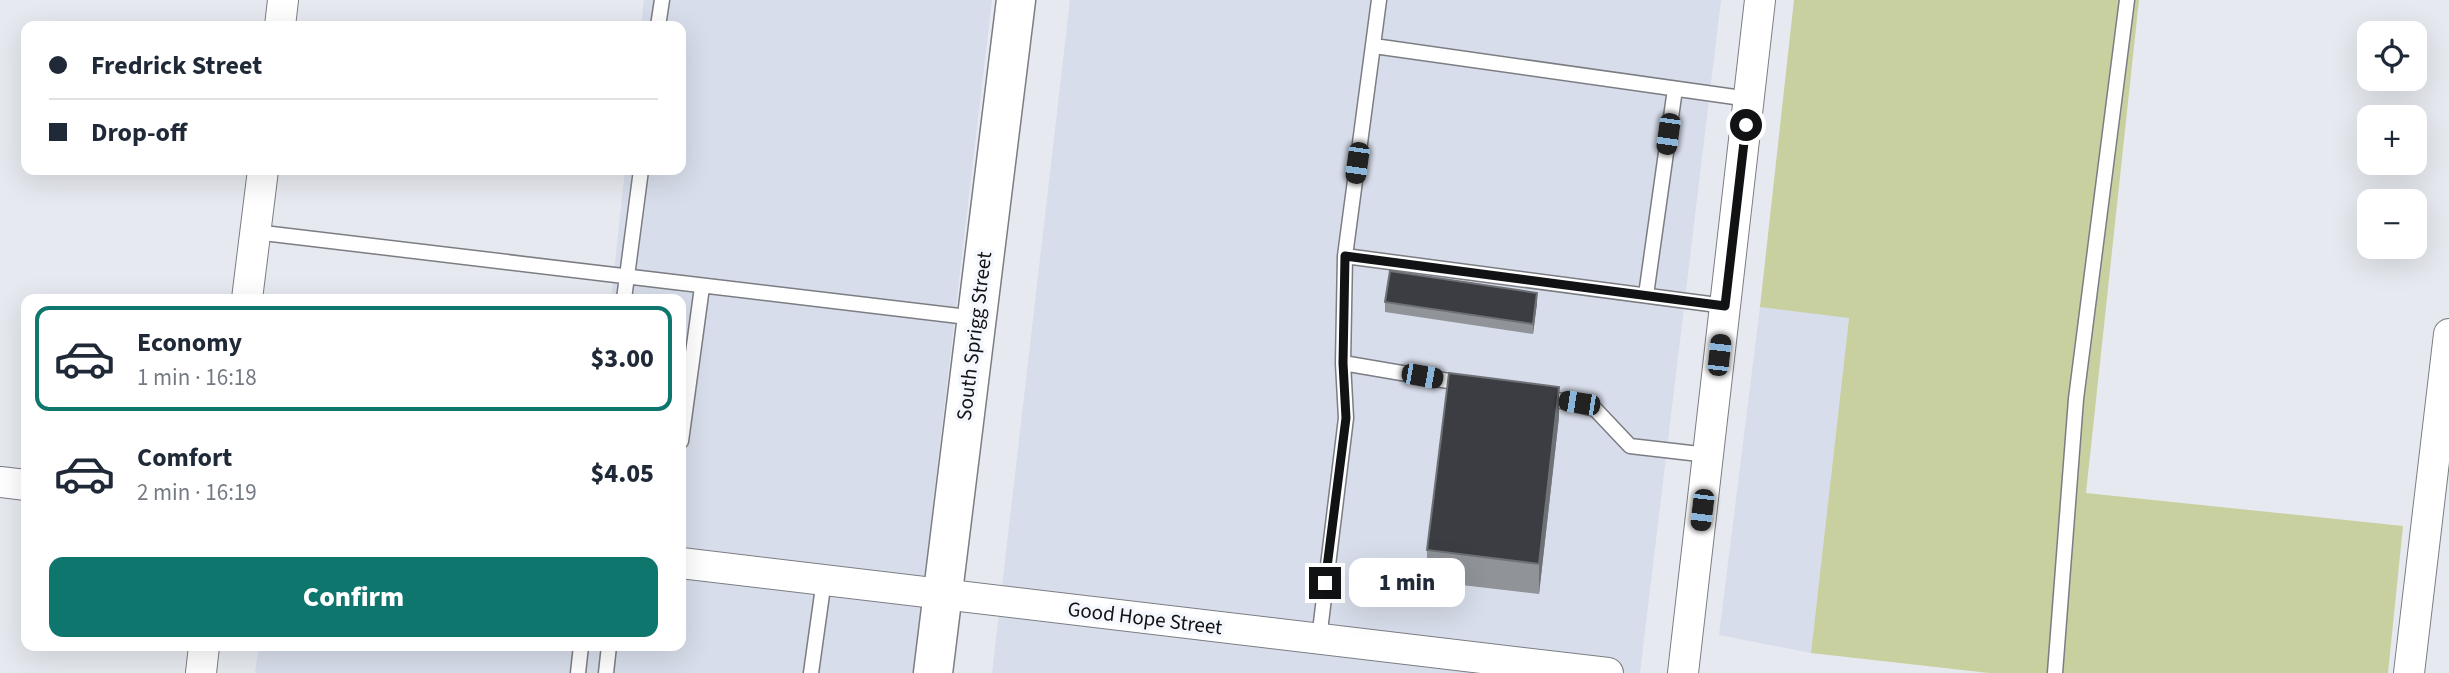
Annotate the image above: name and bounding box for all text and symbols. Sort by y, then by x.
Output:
map controls [2357,21,2427,259]
button: locate [2357,21,2427,91]
text: Fredrick Street [91,47,262,84]
button: + [2357,105,2427,175]
route start [1730,109,1762,141]
car [1655,112,1682,156]
text: Drop-off [91,114,187,151]
car [1344,141,1371,185]
button: − [2357,189,2427,259]
street label: South Sprigg Street [949,250,999,422]
text: Economy [137,324,242,361]
icon: car [53,327,116,390]
car [1707,333,1732,377]
text: $3.00 [590,340,654,377]
text: 1 min · 16:18 [137,361,257,394]
car [1400,362,1445,390]
car [1557,389,1602,417]
text: Comfort [137,439,232,476]
icon: car [53,442,116,505]
text: $4.05 [590,455,654,492]
text: 2 min · 16:19 [137,476,257,509]
car [1690,488,1715,532]
button: Confirm [49,557,658,637]
callout: 1 min [1350,558,1465,608]
text: 1 min [1379,566,1435,599]
route end [1309,567,1341,599]
street label: Good Hope Street [1066,594,1224,642]

